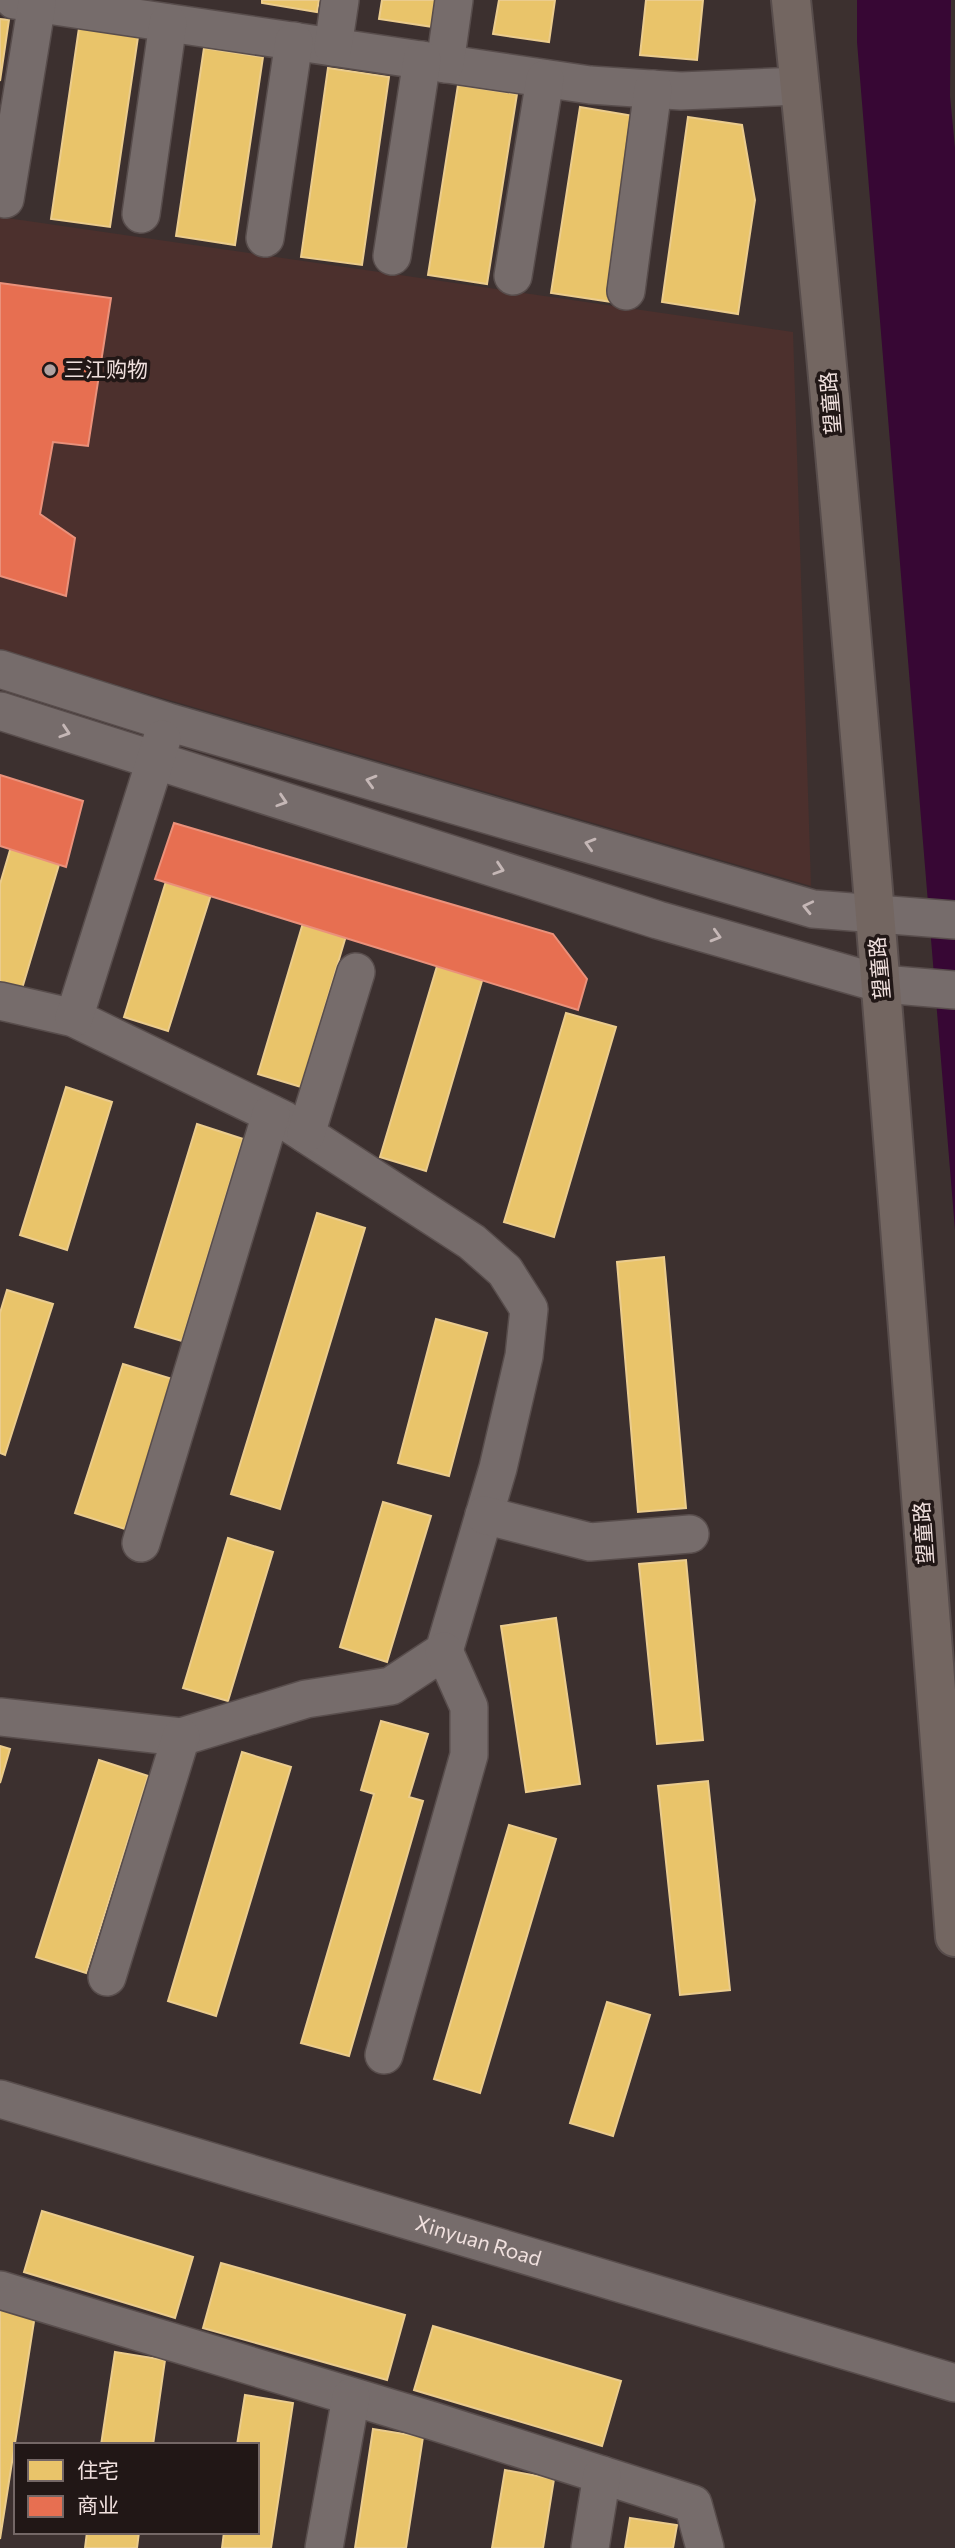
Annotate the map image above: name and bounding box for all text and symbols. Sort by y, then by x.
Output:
place label: 三江购物 [64,356,148,381]
marker: 三江购物 [42,362,58,378]
street label: 望童路 [814,371,845,436]
one-way arrow [58,724,71,738]
one-way arrow [365,774,377,789]
one-way arrow [276,792,288,807]
one-way arrow [584,838,596,852]
one-way arrow [493,861,505,876]
one-way arrow [802,900,814,915]
one-way arrow [710,928,722,943]
street label: 望童路 [863,936,894,1001]
street label: 望童路 [908,1501,937,1565]
street label: Xinyuan Road [413,2209,545,2270]
legend [14,2443,259,2534]
text: 住宅 [77,2457,119,2482]
text: 商业 [77,2492,119,2517]

